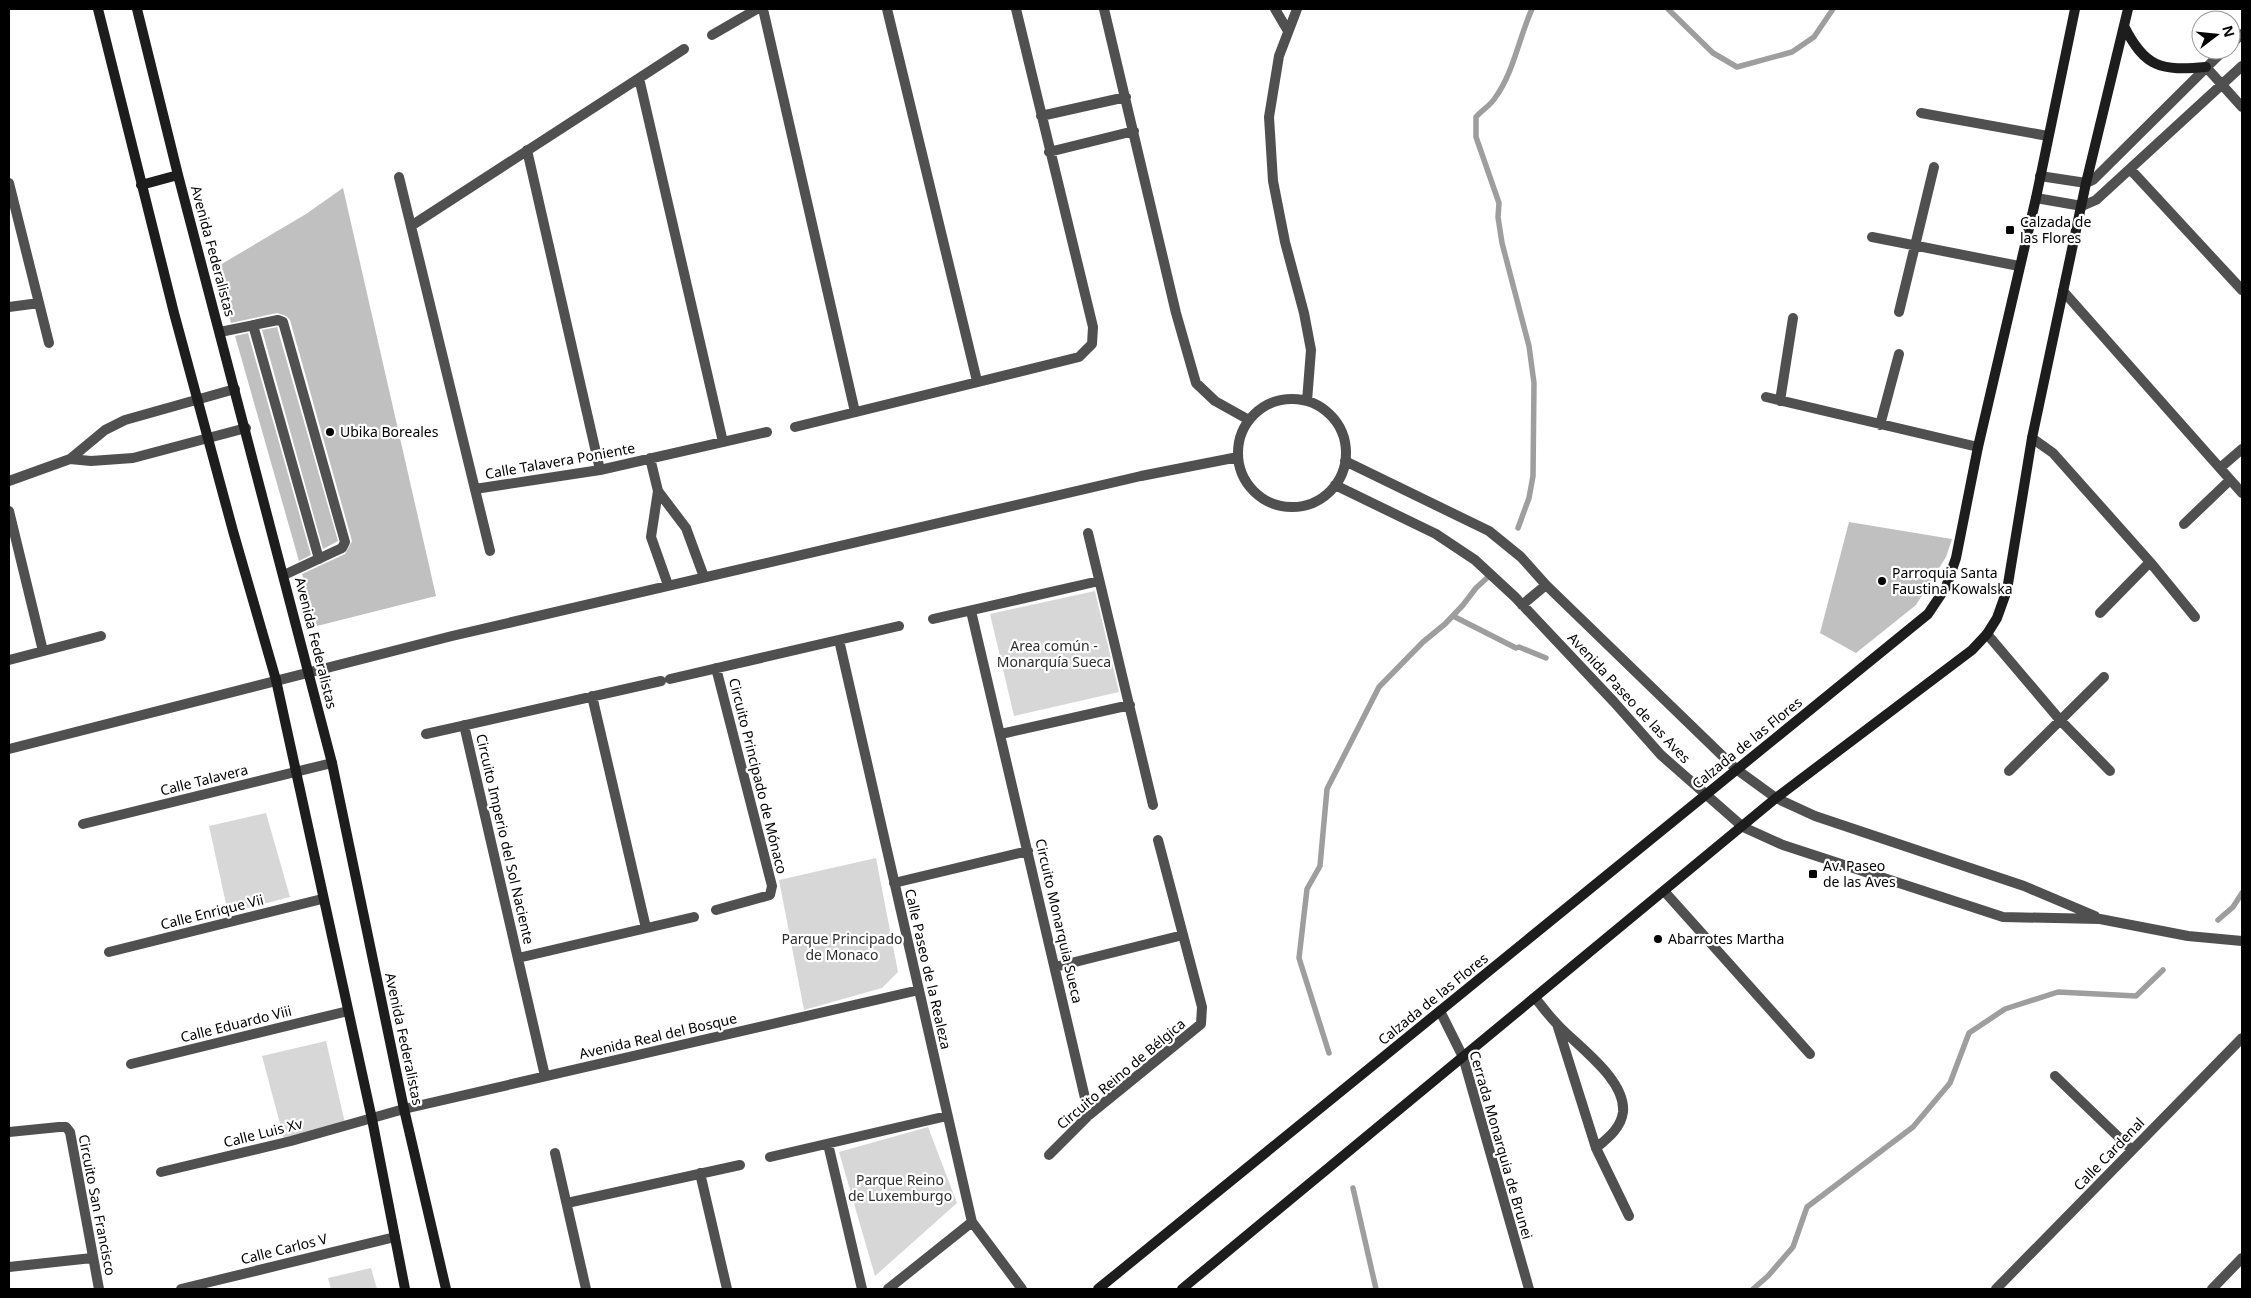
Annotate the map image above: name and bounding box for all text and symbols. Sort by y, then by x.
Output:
north arrow [2191,10,2241,60]
text: N [2218,23,2240,39]
street label: Avenida Federalistas [187,183,240,319]
place label: Calzada de las Flores [2020,212,2091,247]
marker: Calzada de las Flores [2004,224,2016,236]
place label: Ubika Boreales [340,422,439,441]
marker: Ubika Boreales [324,426,336,438]
street label: Calle Talavera Poniente [483,438,637,483]
place label: Parroquia Santa Faustina Kowalska [1892,563,2013,598]
street label: Avenida Federalistas [291,575,342,711]
marker: Parroquia Santa Faustina Kowalska [1876,575,1888,587]
street label: Avenida Paseo de las Aves [1564,628,1695,767]
park label: Area común - Monarquía Sueca [997,636,1111,671]
street label: Circuito Principado de Mónaco [725,676,792,876]
street label: Calzada de las Flores [1688,692,1806,793]
street label: Circuito Imperio del Sol Naciente [472,732,539,946]
street label: Calle Talavera [158,759,250,800]
street label: Circuito Monarquia Sueca [1031,837,1088,1005]
place label: Av. Paseo de las Aves [1823,856,1896,891]
marker: Av. Paseo de las Aves [1807,868,1819,880]
street label: Calle Paseo de la Realeza [901,887,956,1051]
street label: Calle Enrique Vii [158,890,265,934]
park label: Parque Principado de Monaco [781,929,903,964]
place label: Abarrotes Martha [1668,929,1784,948]
marker: Abarrotes Martha [1652,933,1664,945]
street label: Calzada de las Flores [1374,948,1492,1049]
street label: Avenida Federalistas [381,971,428,1107]
street label: Calle Eduardo Viii [178,1001,293,1047]
street label: Avenida Real del Bosque [577,1008,739,1063]
street label: Circuito Reino de Bélgica [1052,1014,1189,1133]
street label: Cerrada Monarquia de Brunei [1465,1048,1538,1241]
street label: Calle Luis Xv [221,1113,305,1151]
street label: Calle Cardenal [2069,1113,2148,1194]
street label: Circuito San Francisco [74,1133,121,1277]
park label: Parque Reino de Luxemburgo [848,1170,952,1205]
street label: Calle Carlos V [239,1228,330,1268]

